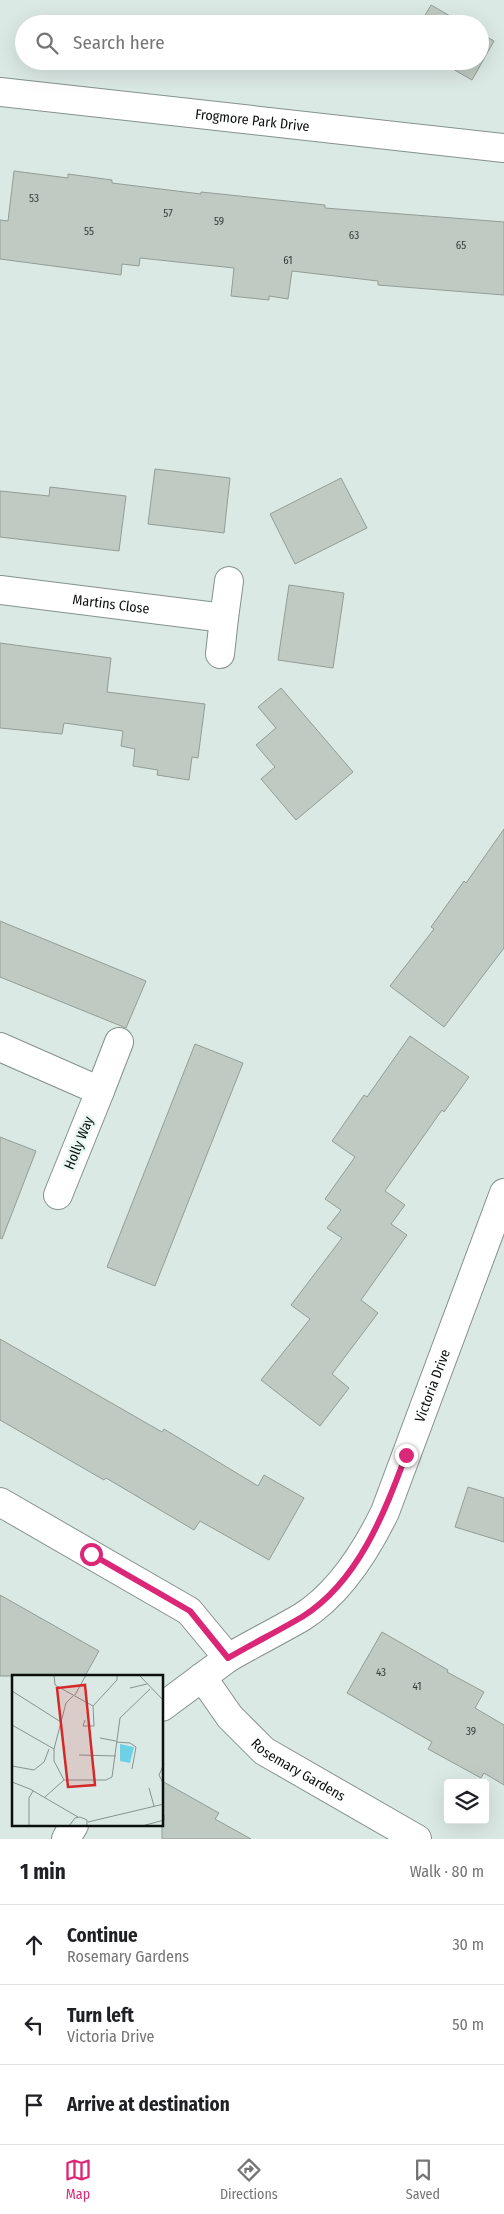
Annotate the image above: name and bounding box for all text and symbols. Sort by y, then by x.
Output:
search box [15,15,489,70]
icon: search [33,29,61,57]
text: Search here [73,31,165,54]
street label: Frogmore Park Drive [194,105,311,135]
house number: 53 [29,192,39,205]
house number: 57 [163,207,173,220]
house number: 59 [214,215,224,228]
house number: 55 [84,225,94,238]
house number: 63 [349,229,359,242]
house number: 65 [456,239,466,252]
house number: 61 [283,254,293,267]
street label: Martins Close [72,591,151,617]
street label: Holly Way [61,1113,98,1172]
street label: Victoria Drive [411,1347,454,1425]
route end [395,1444,418,1467]
route start [80,1543,103,1566]
house number: 43 [376,1666,386,1679]
inset map [12,1675,164,1826]
house number: 41 [412,1680,422,1693]
house number: 39 [466,1725,476,1738]
street label: Rosemary Gardens [248,1735,349,1805]
map controls [444,1779,489,1824]
button: layers [444,1779,489,1824]
text: 1 min [20,1859,66,1885]
text: Walk · 80 m [410,1862,484,1881]
text: Continue [67,1924,138,1947]
icon: ahead [20,1931,48,1959]
text: 30 m [452,1935,484,1954]
text: Rosemary Gardens [67,1947,189,1966]
text: Turn left [67,2004,134,2027]
icon: left [20,2011,48,2039]
text: 50 m [452,2015,484,2034]
text: Victoria Drive [67,2027,155,2046]
icon: arrive [20,2091,48,2119]
text: Arrive at destination [67,2093,230,2116]
tab: Map [64,2156,92,2203]
tab: Directions [220,2156,278,2203]
tab: Saved [406,2156,440,2203]

